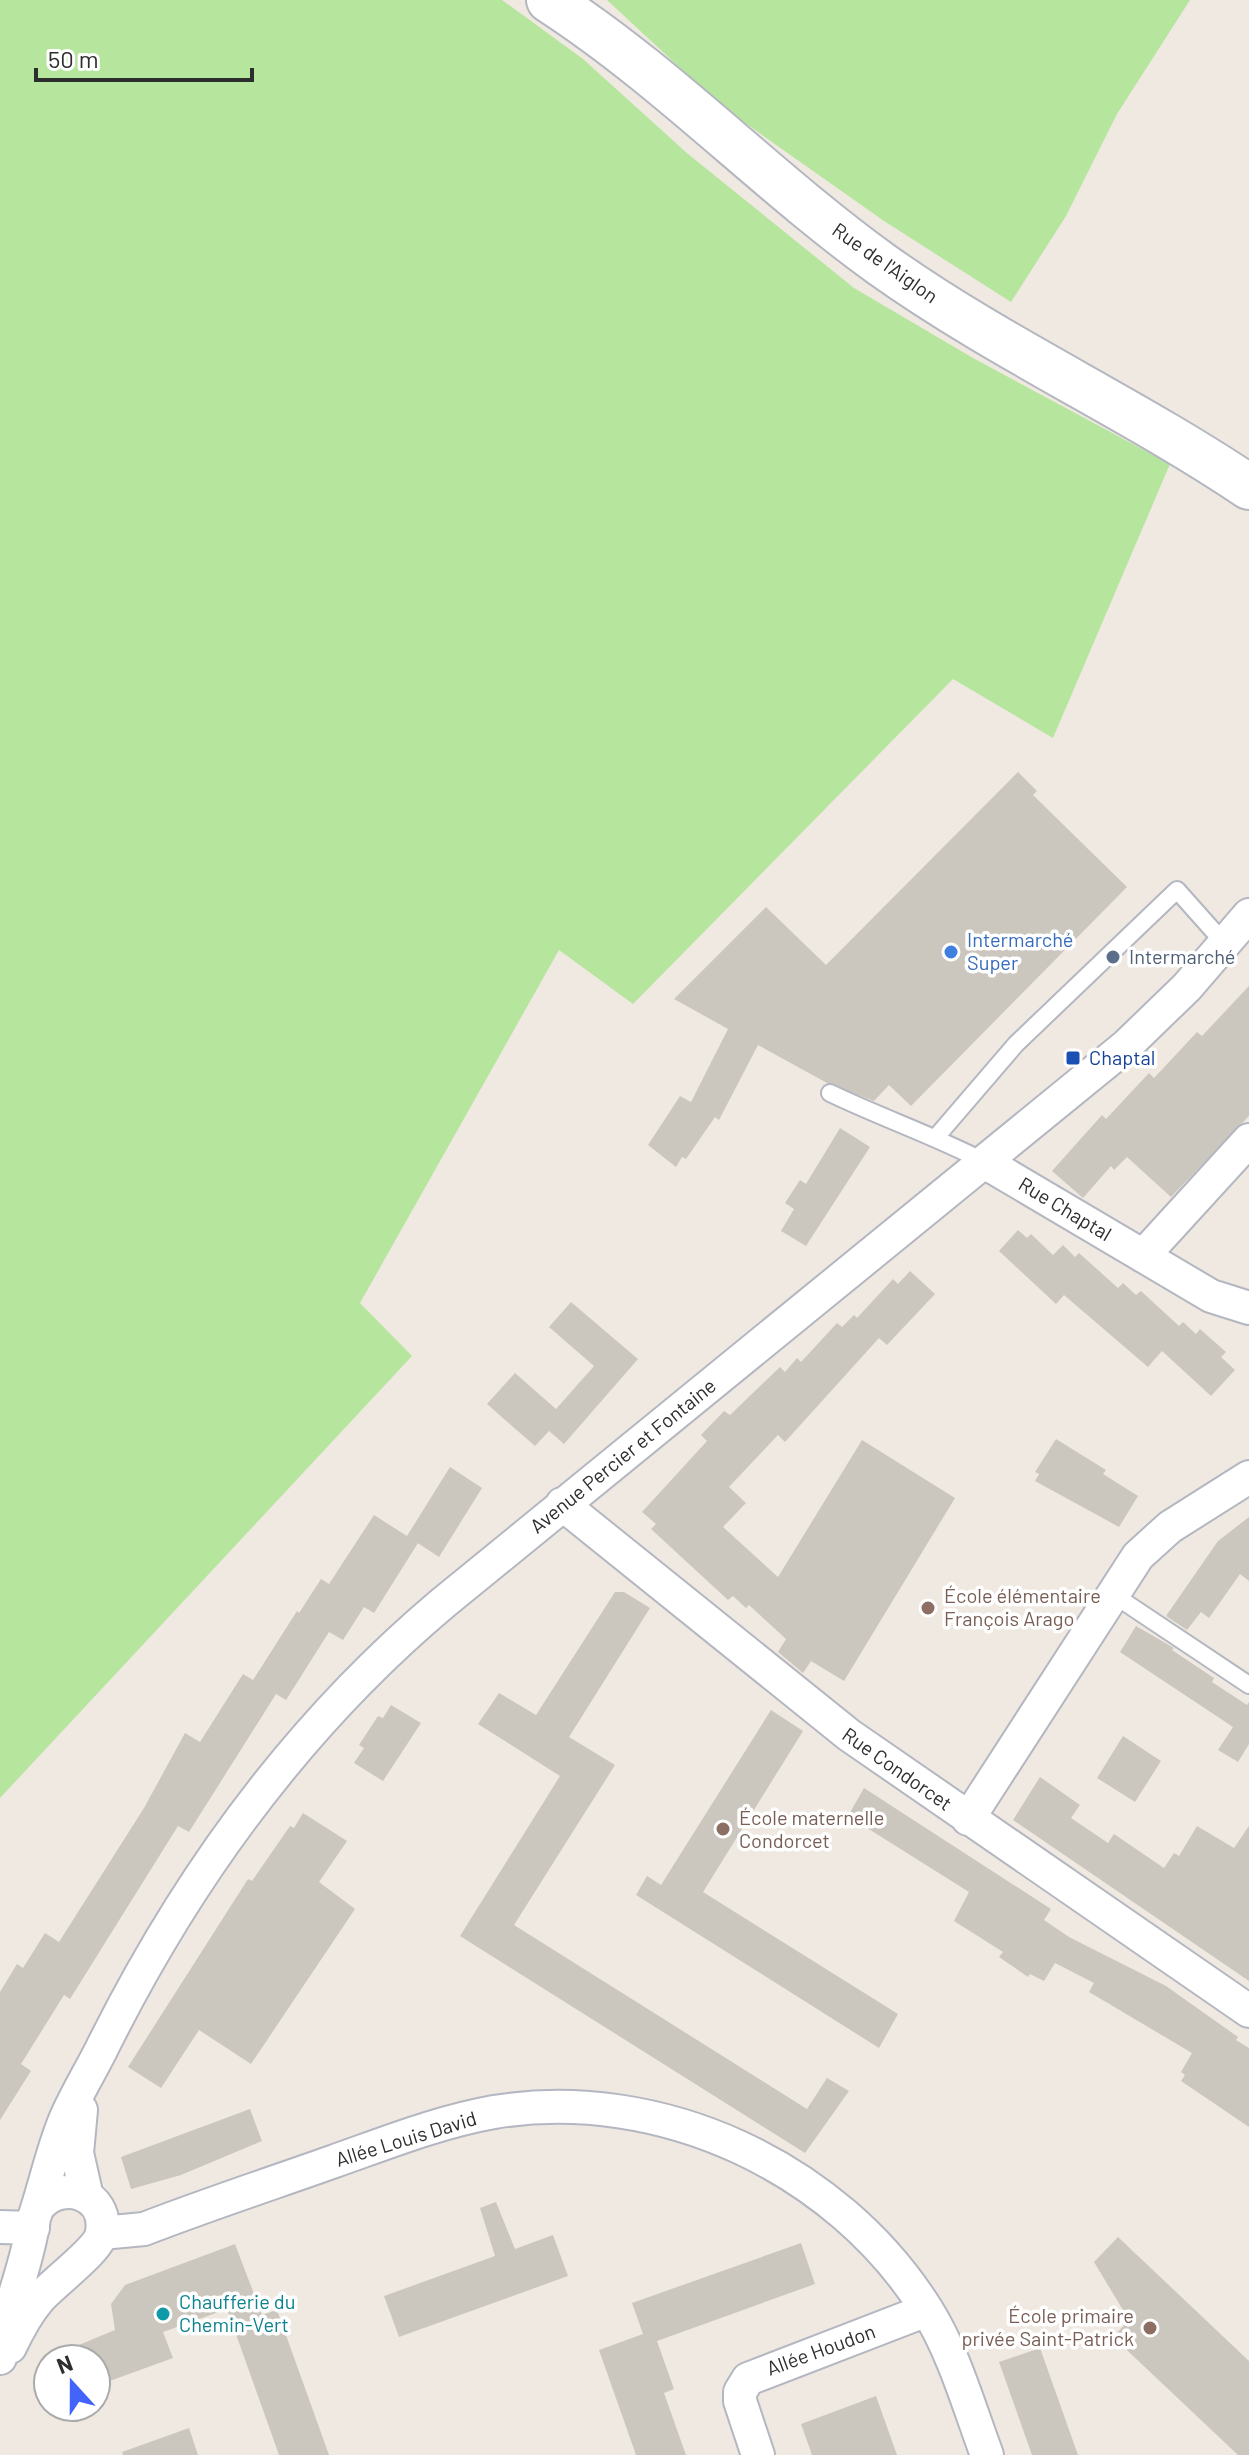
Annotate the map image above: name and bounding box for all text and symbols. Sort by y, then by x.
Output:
scale bar [36,32,252,82]
text: 50 m [48,44,99,73]
street label: Rue de l'Aiglon [828,217,943,307]
place label: Intermarché Super [967,927,1074,974]
marker: Intermarché Super [942,943,960,961]
place label: Intermarché [1129,944,1236,968]
marker: Intermarché [1104,948,1122,966]
place label: Chaptal [1089,1045,1155,1069]
marker: Chaptal [1064,1049,1082,1067]
street label: Rue Chaptal [1015,1171,1116,1245]
street label: Avenue Percier et Fontaine [525,1373,720,1538]
place label: École élémentaire François Arago [944,1583,1101,1630]
marker: École élémentaire François Arago [919,1599,937,1617]
street label: Rue Condorcet [838,1722,957,1815]
place label: École maternelle Condorcet [739,1805,884,1852]
marker: École maternelle Condorcet [714,1820,732,1838]
street label: Allée Louis David [332,2105,479,2171]
place label: Chaufferie du Chemin-Vert [179,2289,296,2336]
place label: École primaire privée Saint-Patrick [962,2303,1134,2350]
marker: Chaufferie du Chemin-Vert [154,2305,172,2323]
street label: Allée Houdon [763,2318,878,2380]
marker: École primaire privée Saint-Patrick [1141,2319,1159,2337]
north arrow [32,2343,112,2423]
text: N [53,2349,76,2378]

